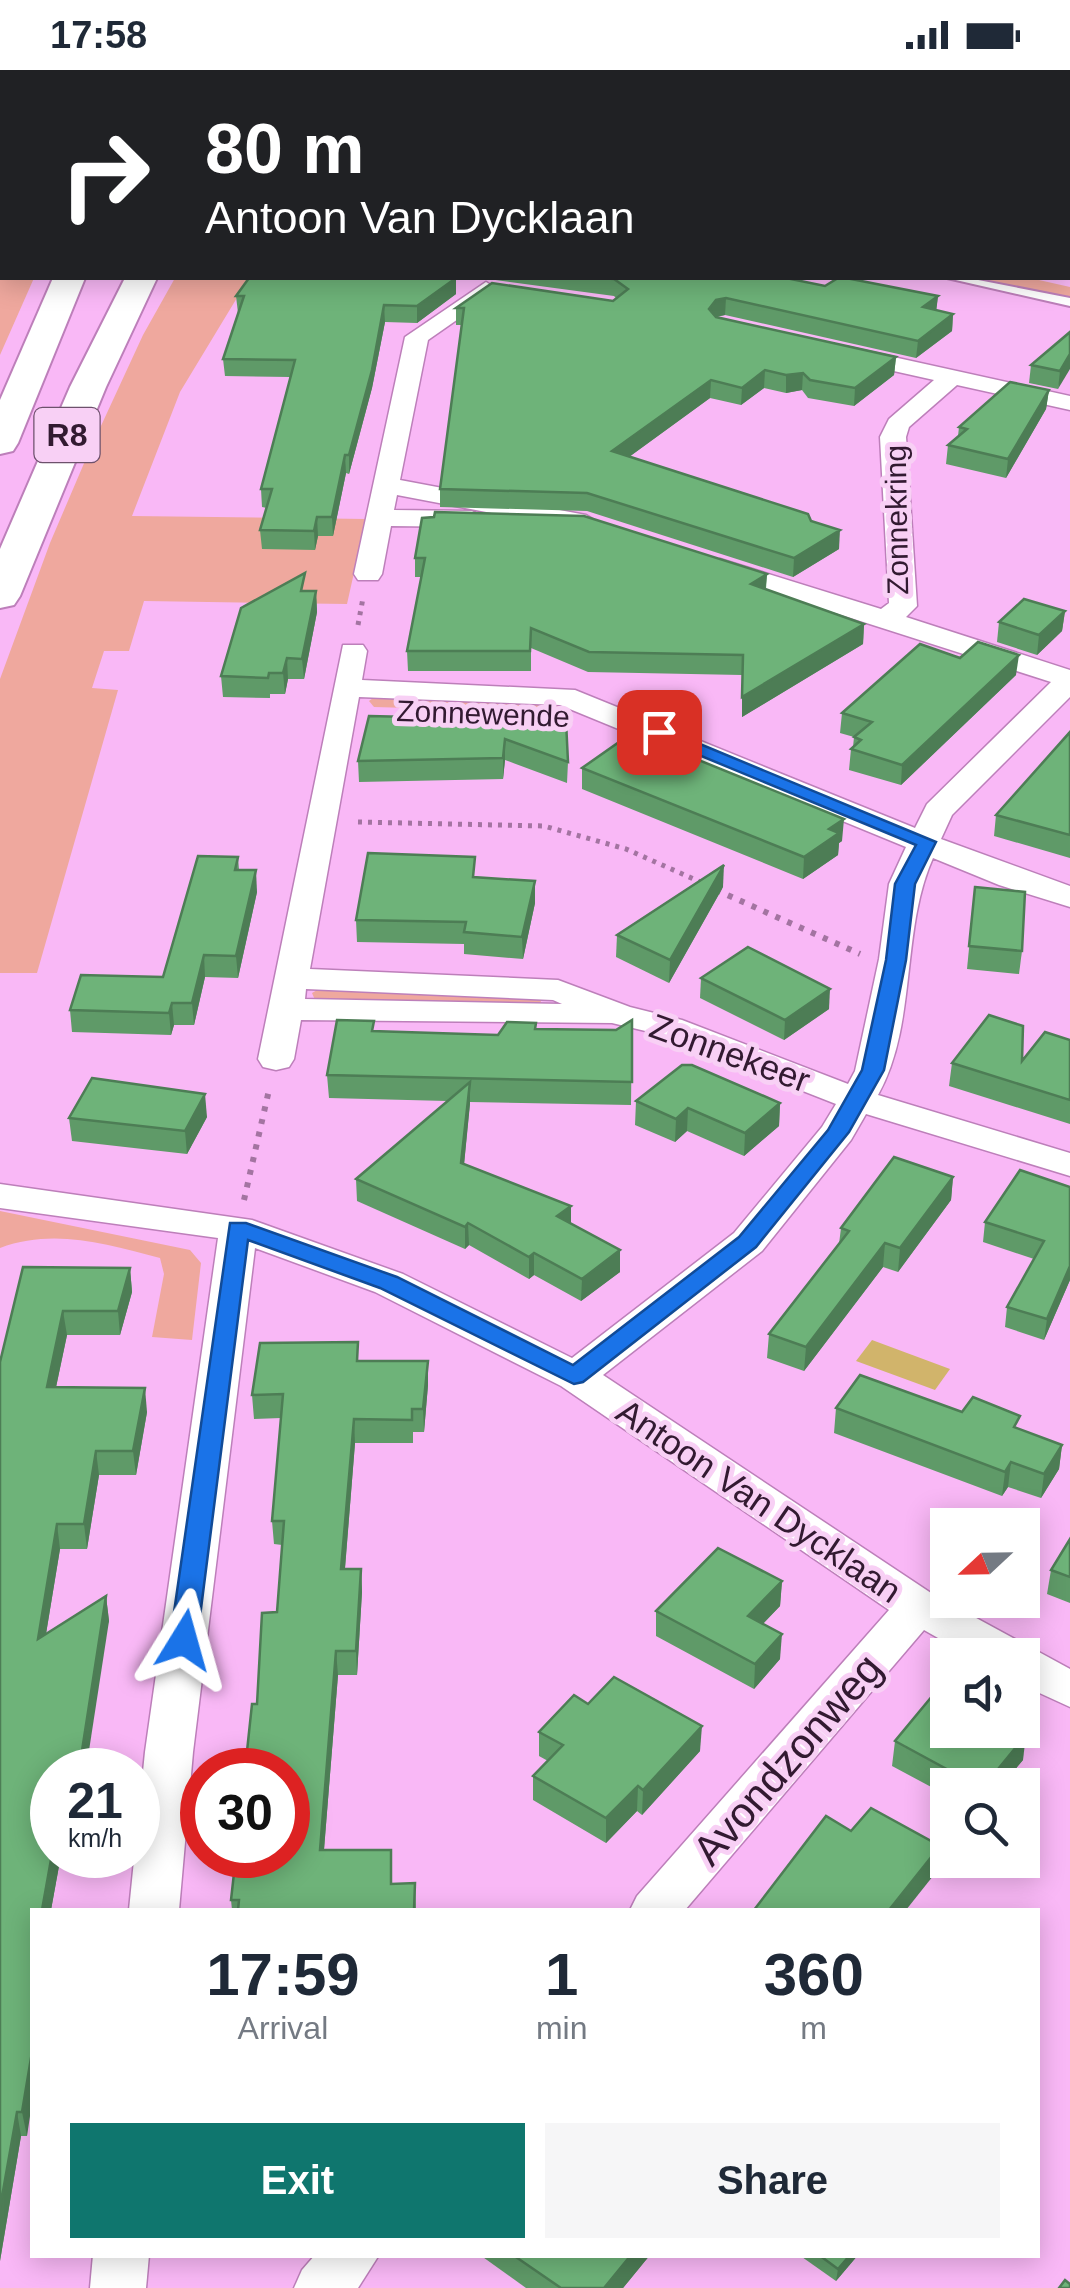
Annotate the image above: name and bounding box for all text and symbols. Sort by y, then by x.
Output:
text: 17:58 [50,14,147,56]
icon: right [40,110,170,240]
text: 80 m [205,110,365,188]
text: Antoon Van Dycklaan [205,192,634,243]
road number: R8 [34,408,100,462]
street label: Zonnekring [879,445,914,595]
pin [617,690,702,775]
street label: Zonnewende [396,694,570,733]
icon: arrive [632,705,687,760]
street label: Zonnekeer [645,1006,816,1100]
street label: Antoon Van Dycklaan [610,1391,909,1610]
north arrow [930,1508,1040,1618]
map controls [930,1508,1040,1878]
position arrow [132,1588,236,1692]
button: sound [930,1638,1040,1748]
street label: Avondzonweg [683,1645,891,1874]
speed limit sign: 30 [180,1748,310,1878]
button: search [930,1768,1040,1878]
text: 21 [67,1773,123,1829]
text: km/h [68,1824,122,1852]
text: 17:59 [206,1941,360,2008]
text: 1 [545,1941,578,2008]
text: 360 [764,1941,864,2008]
text: Arrival [238,2010,328,2046]
text: min [536,2010,587,2046]
text: m [800,2010,827,2046]
button: Exit [70,2123,525,2238]
button: Share [545,2123,1000,2238]

